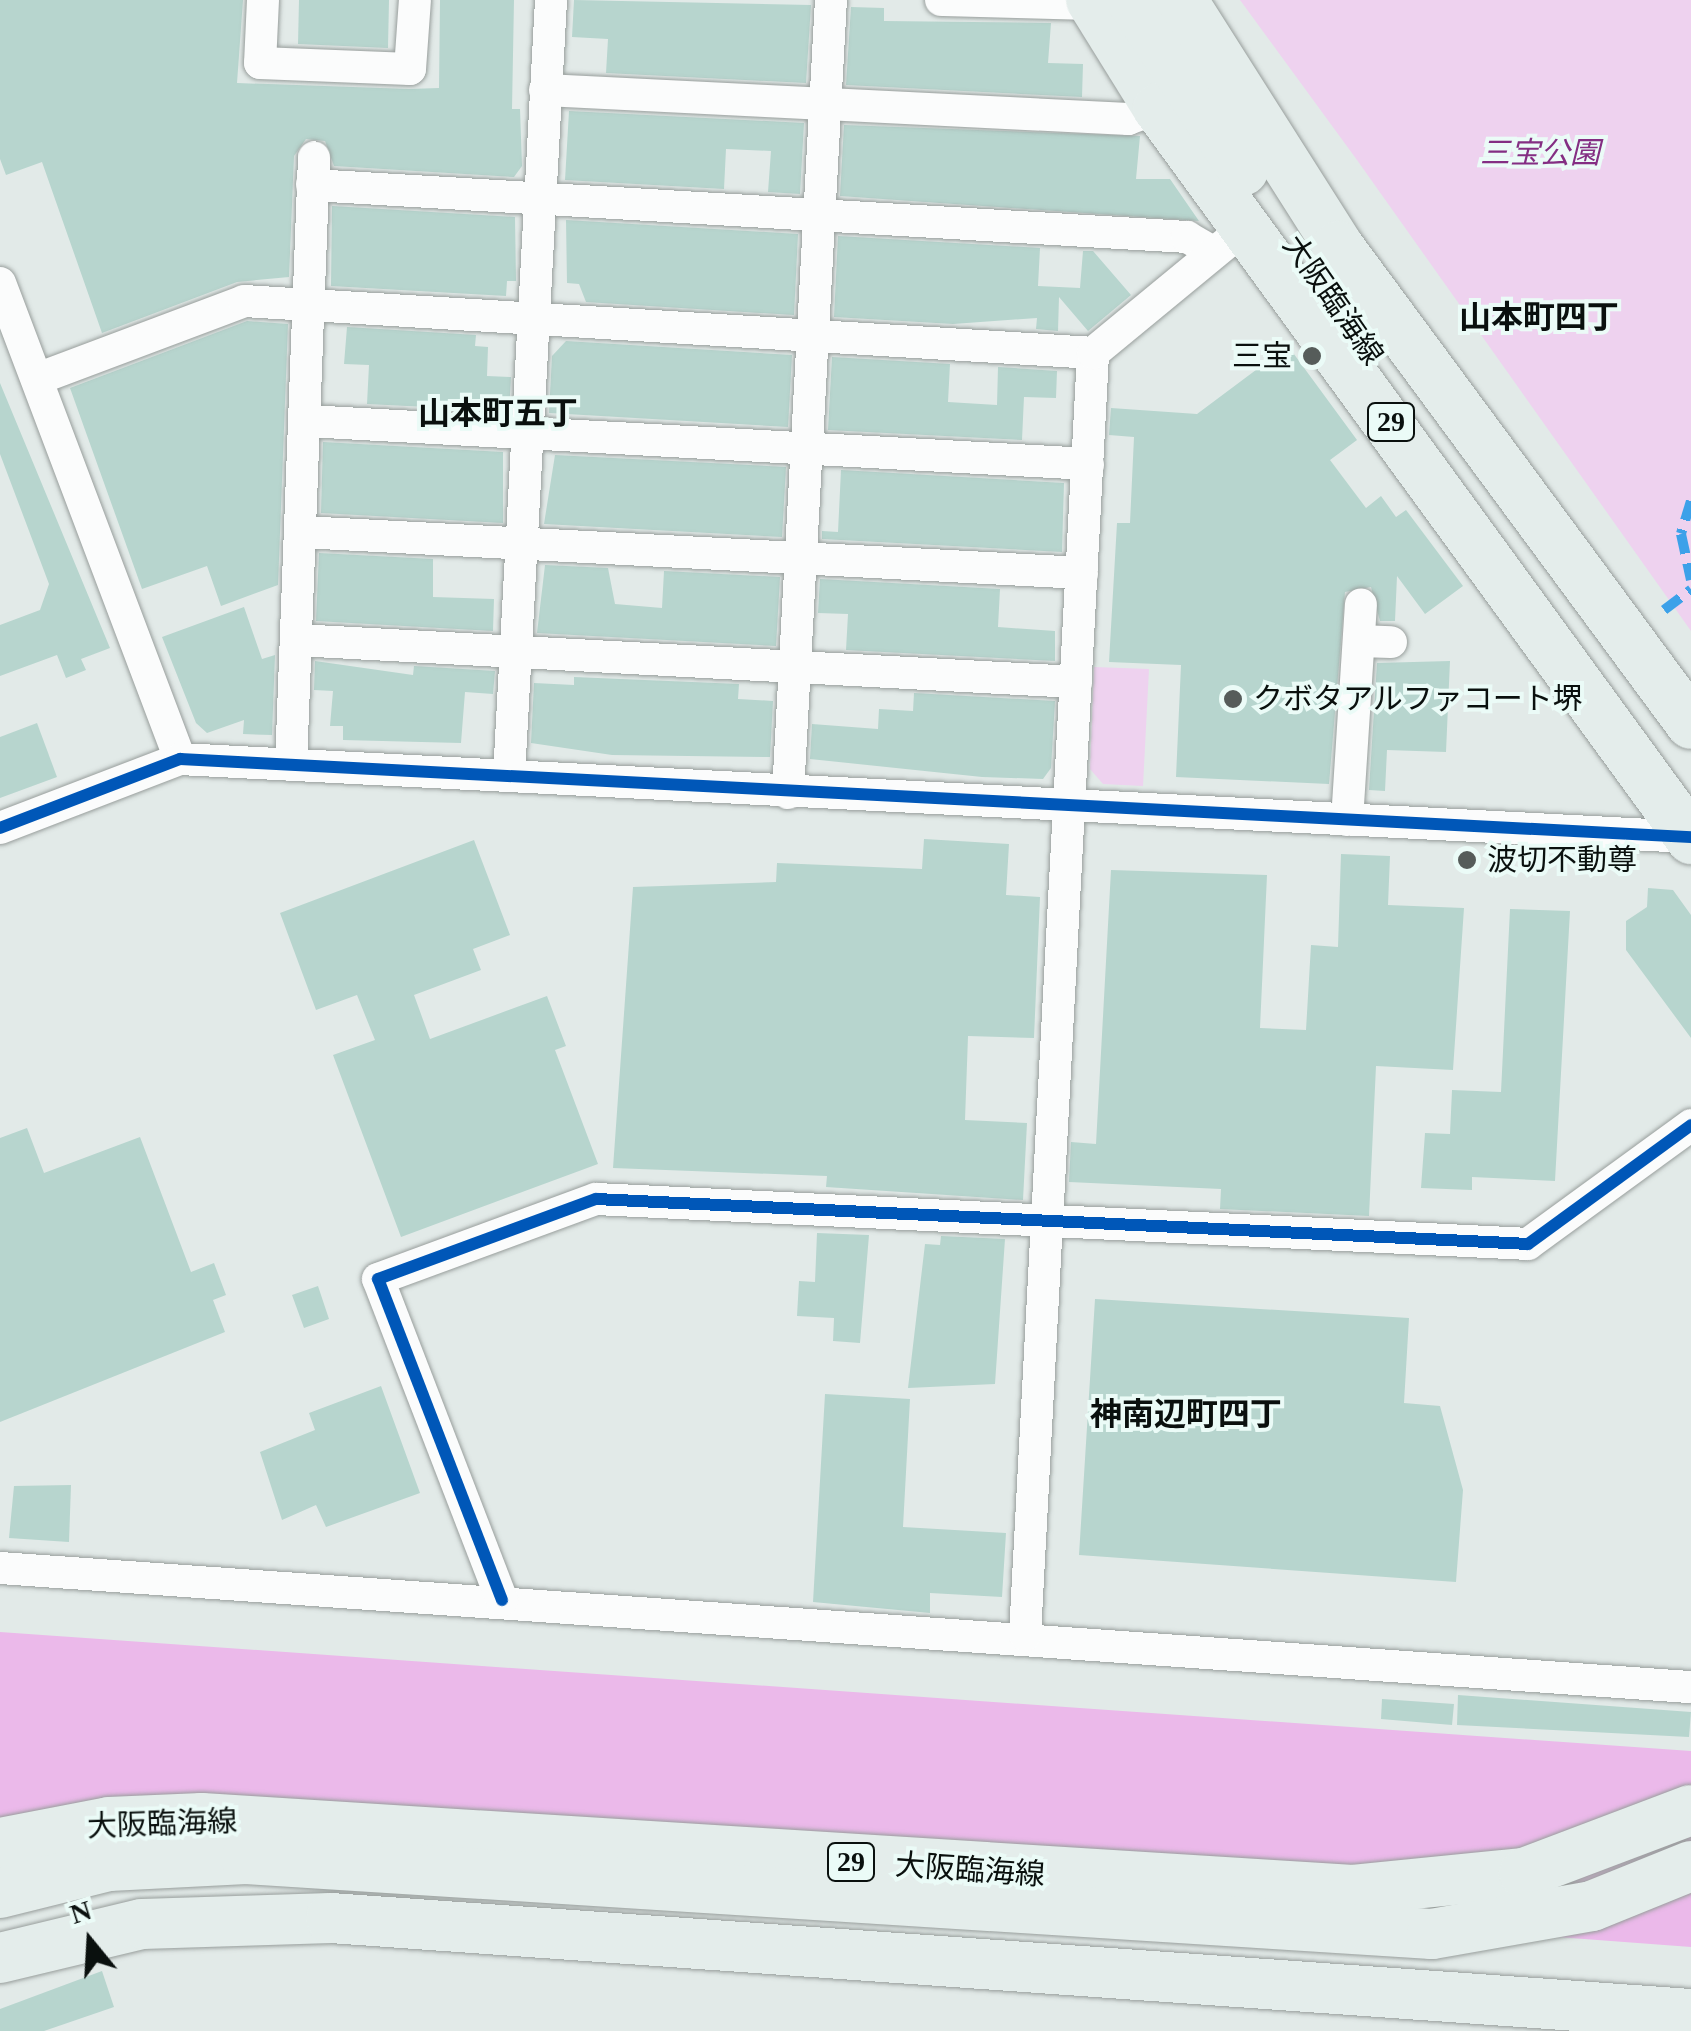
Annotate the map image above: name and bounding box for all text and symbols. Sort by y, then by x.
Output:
park label: 三宝公園 [1480,135,1600,171]
street label: 大阪臨海線 [1275,228,1391,372]
district label: 山本町四丁 [1459,298,1619,336]
place label: 三宝 [1232,338,1292,374]
marker: 三宝 [1301,345,1323,367]
district label: 山本町五丁 [418,394,578,432]
road number: 29 [1366,399,1416,445]
place label: クボタアルファコート堺 [1253,681,1583,717]
marker: クボタアルファコート堺 [1222,688,1244,710]
place label: 波切不動尊 [1487,842,1637,878]
marker: 波切不動尊 [1456,849,1478,871]
district label: 神南辺町四丁 [1090,1395,1282,1433]
street label: 大阪臨海線 [86,1803,238,1845]
road number: 29 [826,1839,876,1885]
street label: 大阪臨海線 [894,1847,1046,1893]
north arrow [40,1891,140,1991]
text: N [66,1894,95,1930]

